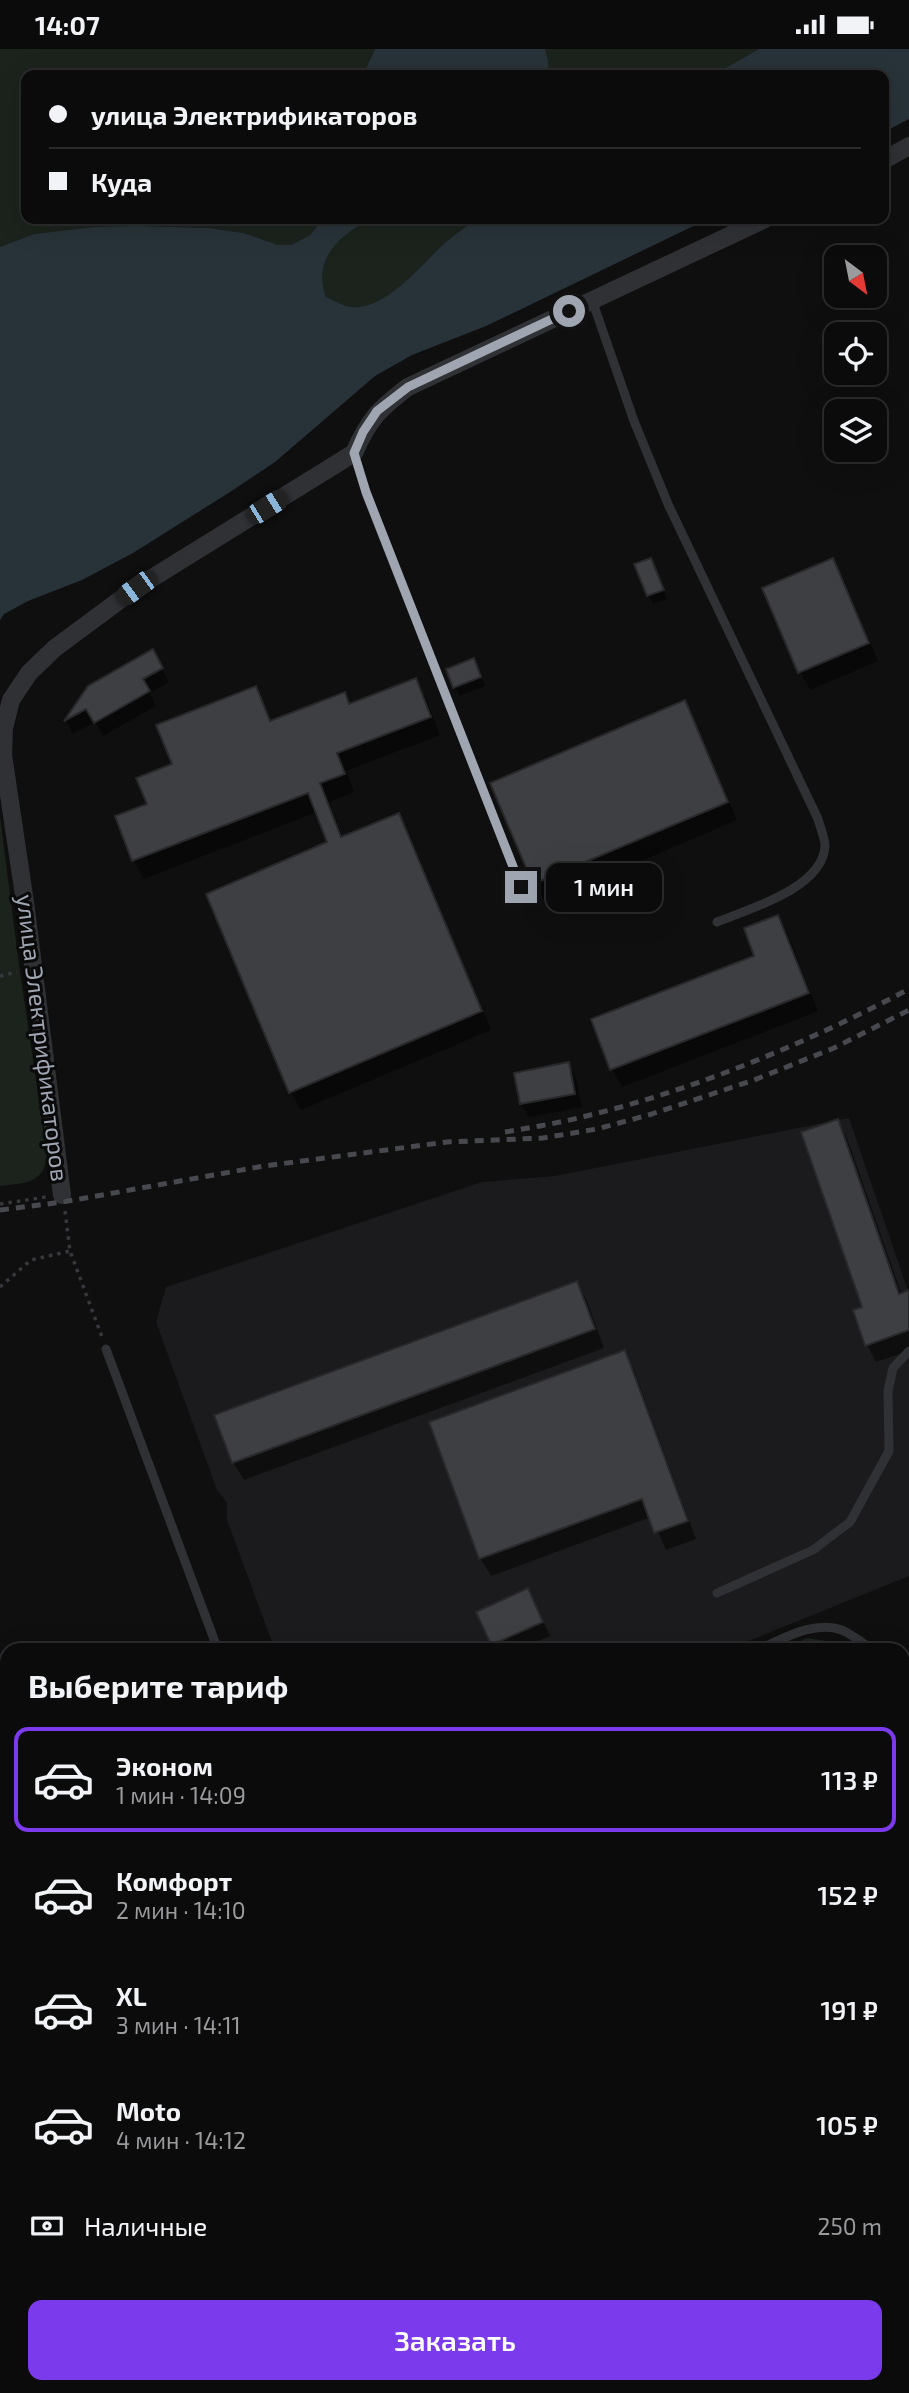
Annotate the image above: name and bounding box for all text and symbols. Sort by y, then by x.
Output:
text: 14:07 [35,9,100,40]
text: улица Электрификаторов [91,99,417,130]
text: Куда [91,166,152,197]
north arrow [824,245,887,308]
map controls [824,245,887,462]
route start [553,295,585,327]
button: locate [824,322,887,385]
button: layers [824,399,887,462]
car [244,487,291,527]
car [113,567,160,609]
callout: 1 мин [546,863,661,911]
route end [505,871,537,903]
text: 1 мин [574,873,634,901]
street label: улица Электрификаторов [10,893,75,1183]
text: Выберите тариф [28,1666,288,1704]
icon: car [32,1748,95,1811]
text: Эконом [116,1750,213,1781]
text: 113 ₽ [821,1764,878,1795]
text: 1 мин · 14:09 [116,1781,246,1809]
icon: car [32,1863,95,1926]
text: Комфорт [116,1865,232,1896]
text: 152 ₽ [817,1879,878,1910]
text: 2 мин · 14:10 [116,1896,246,1924]
icon: car [32,1978,95,2041]
text: XL [116,1980,147,2011]
text: 191 ₽ [821,1994,878,2025]
text: 3 мин · 14:11 [116,2011,241,2039]
icon: car [32,2093,95,2156]
text: Moto [116,2095,181,2126]
text: 105 ₽ [816,2109,878,2140]
text: 4 мин · 14:12 [116,2126,246,2154]
icon: cash [28,2207,66,2245]
text: Наличные [84,2210,207,2241]
text: 250 m [818,2212,882,2240]
button: Заказать [28,2300,882,2380]

